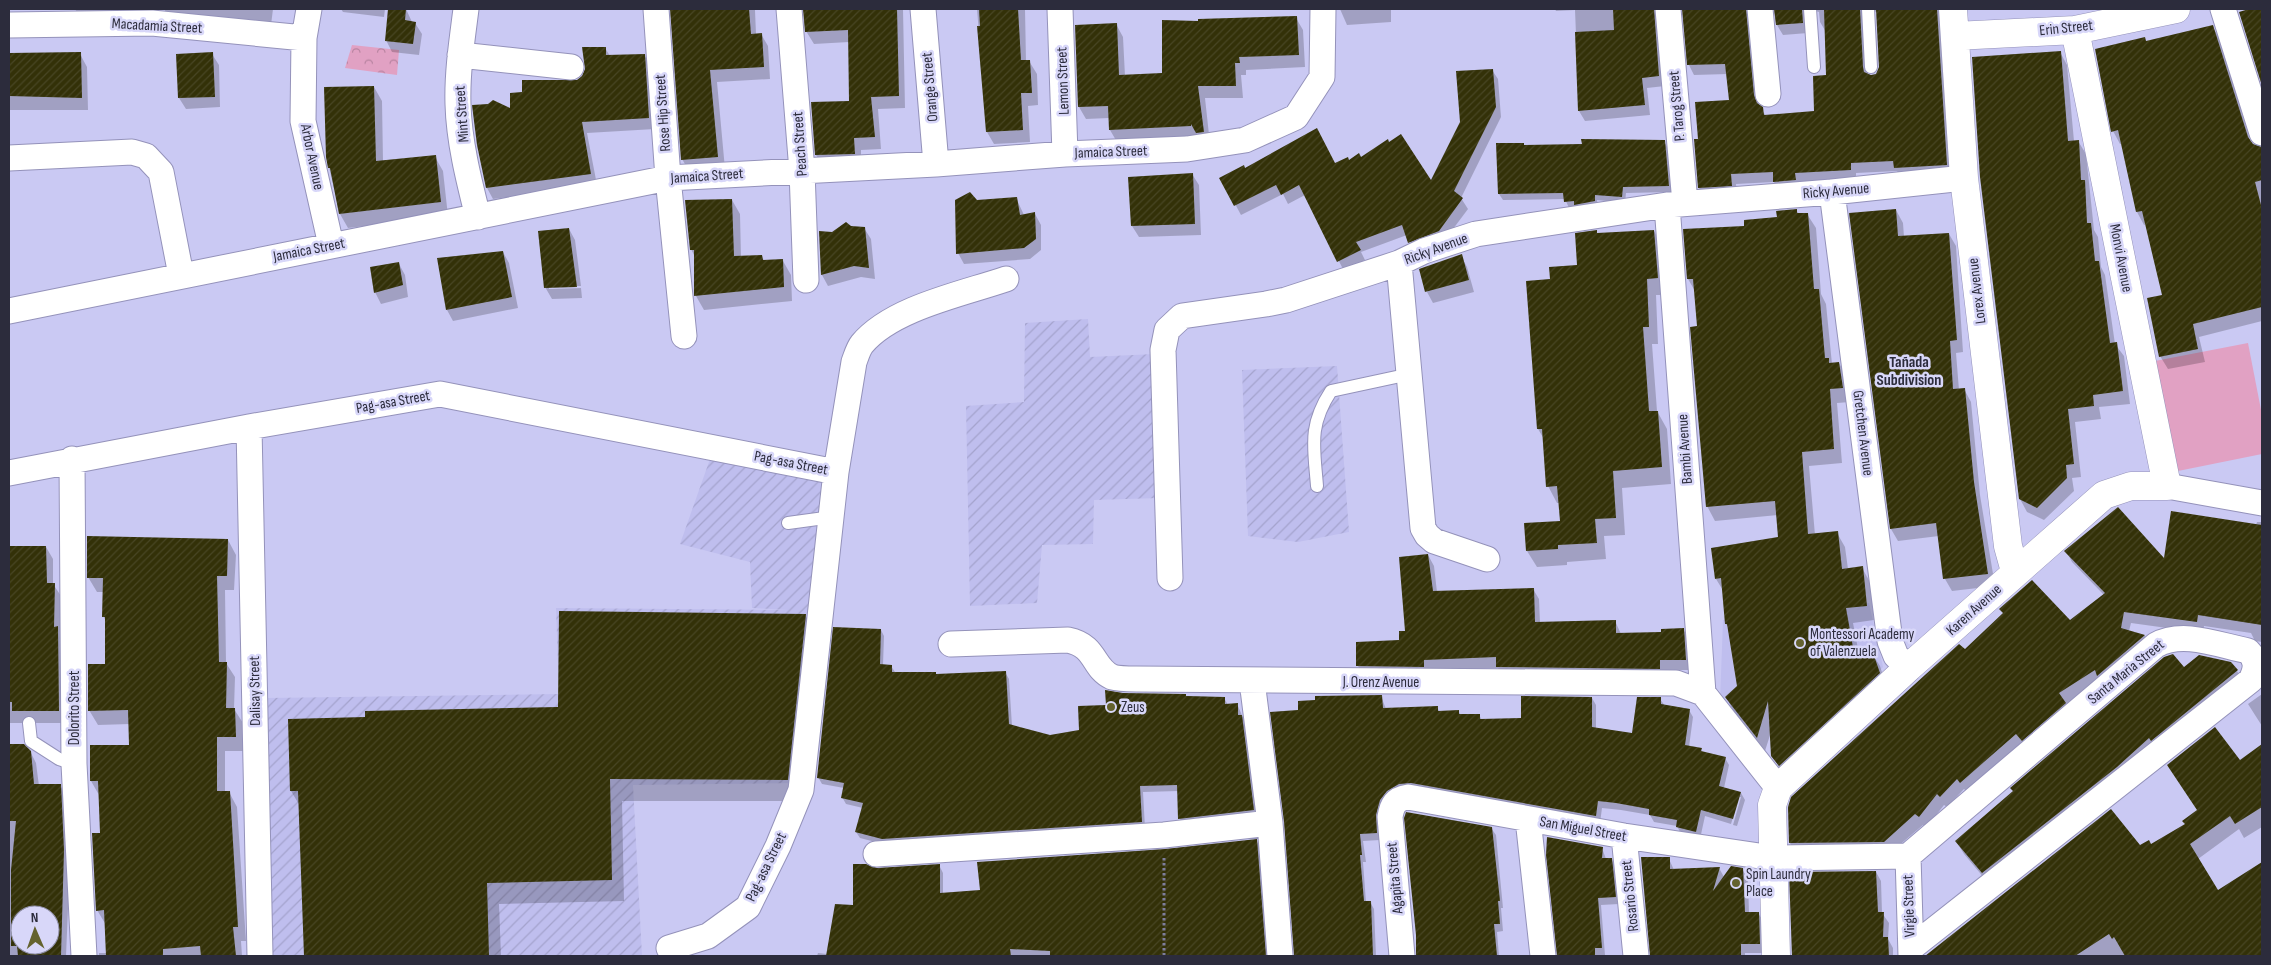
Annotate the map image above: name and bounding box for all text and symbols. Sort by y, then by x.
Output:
street label: Macadamia Street [111,14,203,38]
street label: Erin Street [2038,16,2094,40]
street label: Lemon Street [1052,46,1074,115]
street label: Orange Street [917,51,942,123]
street label: P. Tarog Street [1664,70,1690,142]
street label: Rose Hip Street [651,73,675,152]
street label: Mint Street [451,85,473,143]
street label: Peach Street [788,111,812,177]
street label: Arbor Avenue [296,121,328,192]
street label: Jamaica Street [1073,141,1148,163]
street label: Jamaica Street [669,164,744,188]
street label: Ricky Avenue [1802,179,1870,203]
street label: Monvi Avenue [2105,222,2137,294]
street label: Ricky Avenue [1402,229,1470,269]
street label: Jamaica Street [271,234,347,266]
street label: Lorex Avenue [1964,257,1990,325]
district label: Tañada Subdivision [1877,353,1941,390]
street label: Pag-asa Street [355,386,432,418]
street label: Gretchen Avenue [1848,389,1878,477]
street label: Bambi Avenue [1673,413,1697,485]
street label: Pag-asa Street [753,447,830,480]
street label: Karen Avenue [1942,580,2006,640]
place label: Montessori Academy of Valenzuela [1810,625,1915,661]
street label: Santa Maria Street [2084,635,2168,709]
marker: Montessori Academy of Valenzuela [1794,637,1806,649]
street label: Dalisay Street [245,656,265,726]
street label: Dolorito Street [65,670,84,745]
street label: J. Orenz Avenue [1342,673,1419,692]
place label: Zeus [1121,698,1145,717]
marker: Zeus [1105,701,1117,713]
street label: San Miguel Street [1538,812,1628,846]
street label: Pag-asa Street [741,829,791,905]
street label: Agapita Street [1382,841,1408,915]
street label: Rosario Street [1617,859,1643,933]
place label: Spin Laundry Place [1746,865,1811,901]
street label: Virgie Street [1898,874,1920,937]
marker: Spin Laundry Place [1730,877,1742,889]
north arrow [10,905,60,955]
text: N [31,909,39,926]

